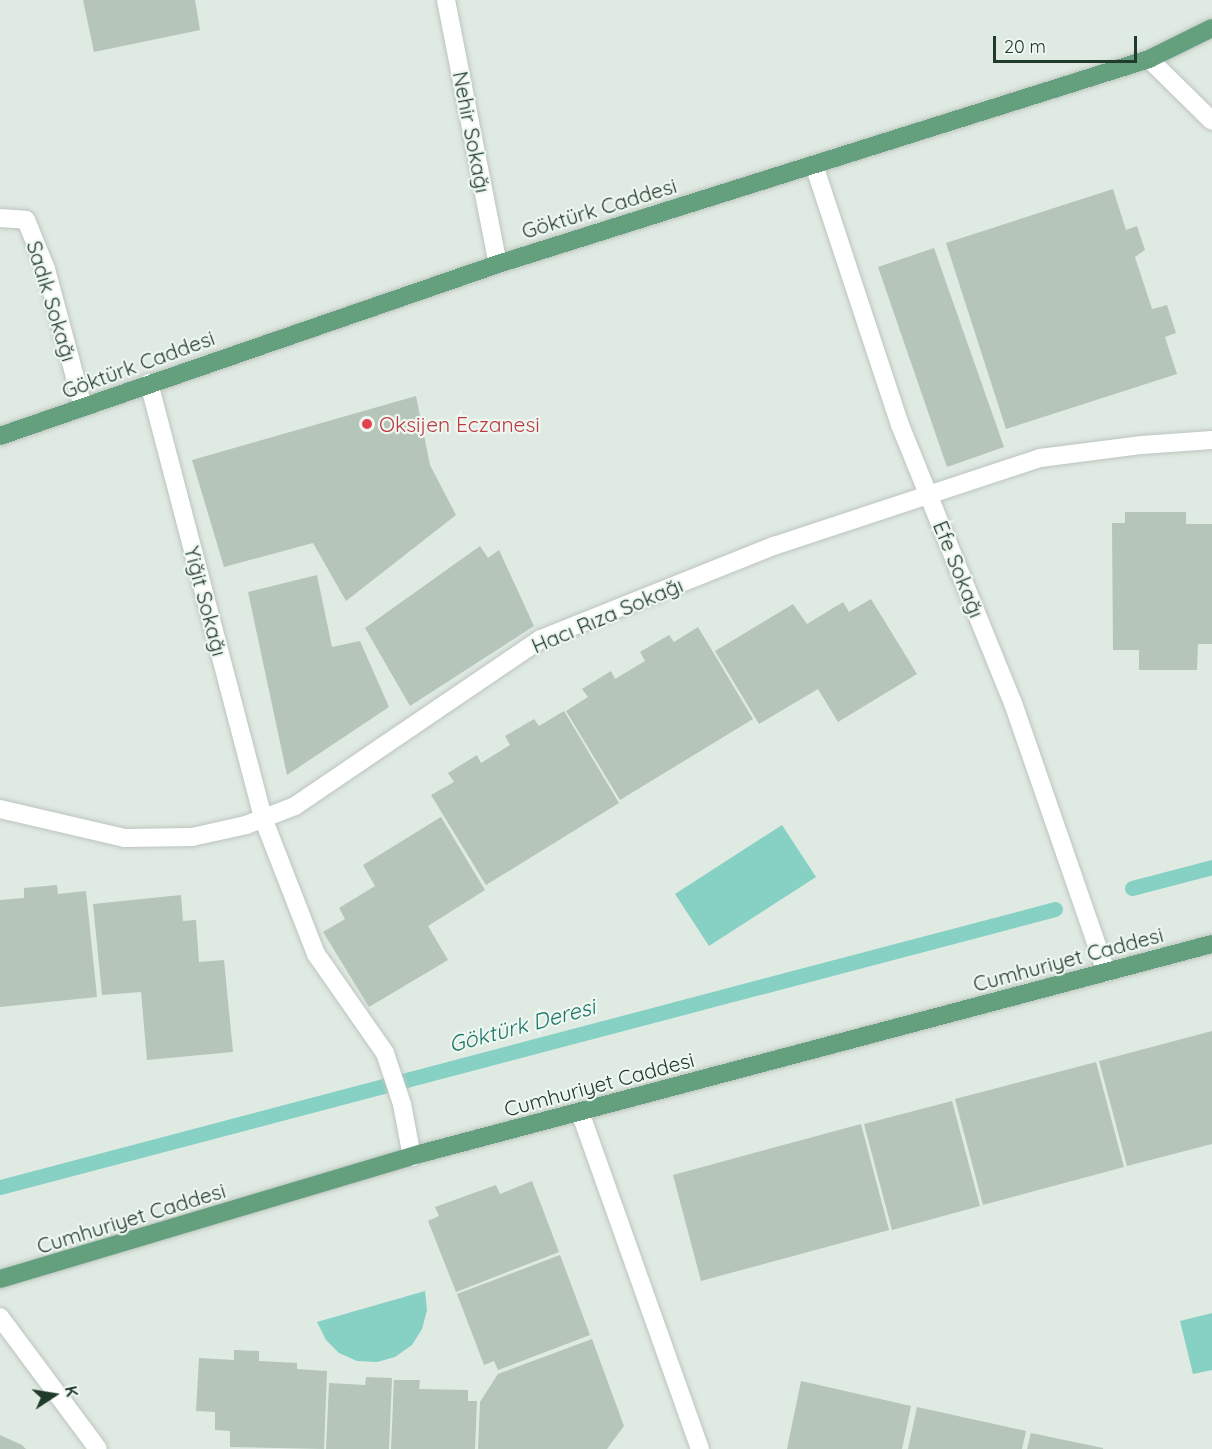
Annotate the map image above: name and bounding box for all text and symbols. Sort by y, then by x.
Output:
scale bar [996,24,1140,62]
text: 20 m [1004,35,1046,58]
street label: Nehir Sokağı [448,69,496,195]
street label: Göktürk Caddesi [518,172,680,244]
street label: Sadık Sokağı [22,238,82,364]
street label: Göktürk Caddesi [58,325,218,403]
place label: Oksijen Eczanesi [379,411,540,437]
marker: Oksijen Eczanesi [360,417,374,431]
street label: Efe Sokağı [928,517,990,621]
street label: Yiğit Sokağı [179,543,233,659]
street label: Hacı Rıza Sokağı [528,572,686,658]
street label: Cumhuriyet Caddesi [970,921,1166,997]
water label: Göktürk Deresi [446,994,598,1058]
street label: Cumhuriyet Caddesi [501,1046,697,1122]
street label: Cumhuriyet Caddesi [34,1177,228,1259]
north arrow [24,1365,84,1425]
text: K [61,1384,82,1398]

